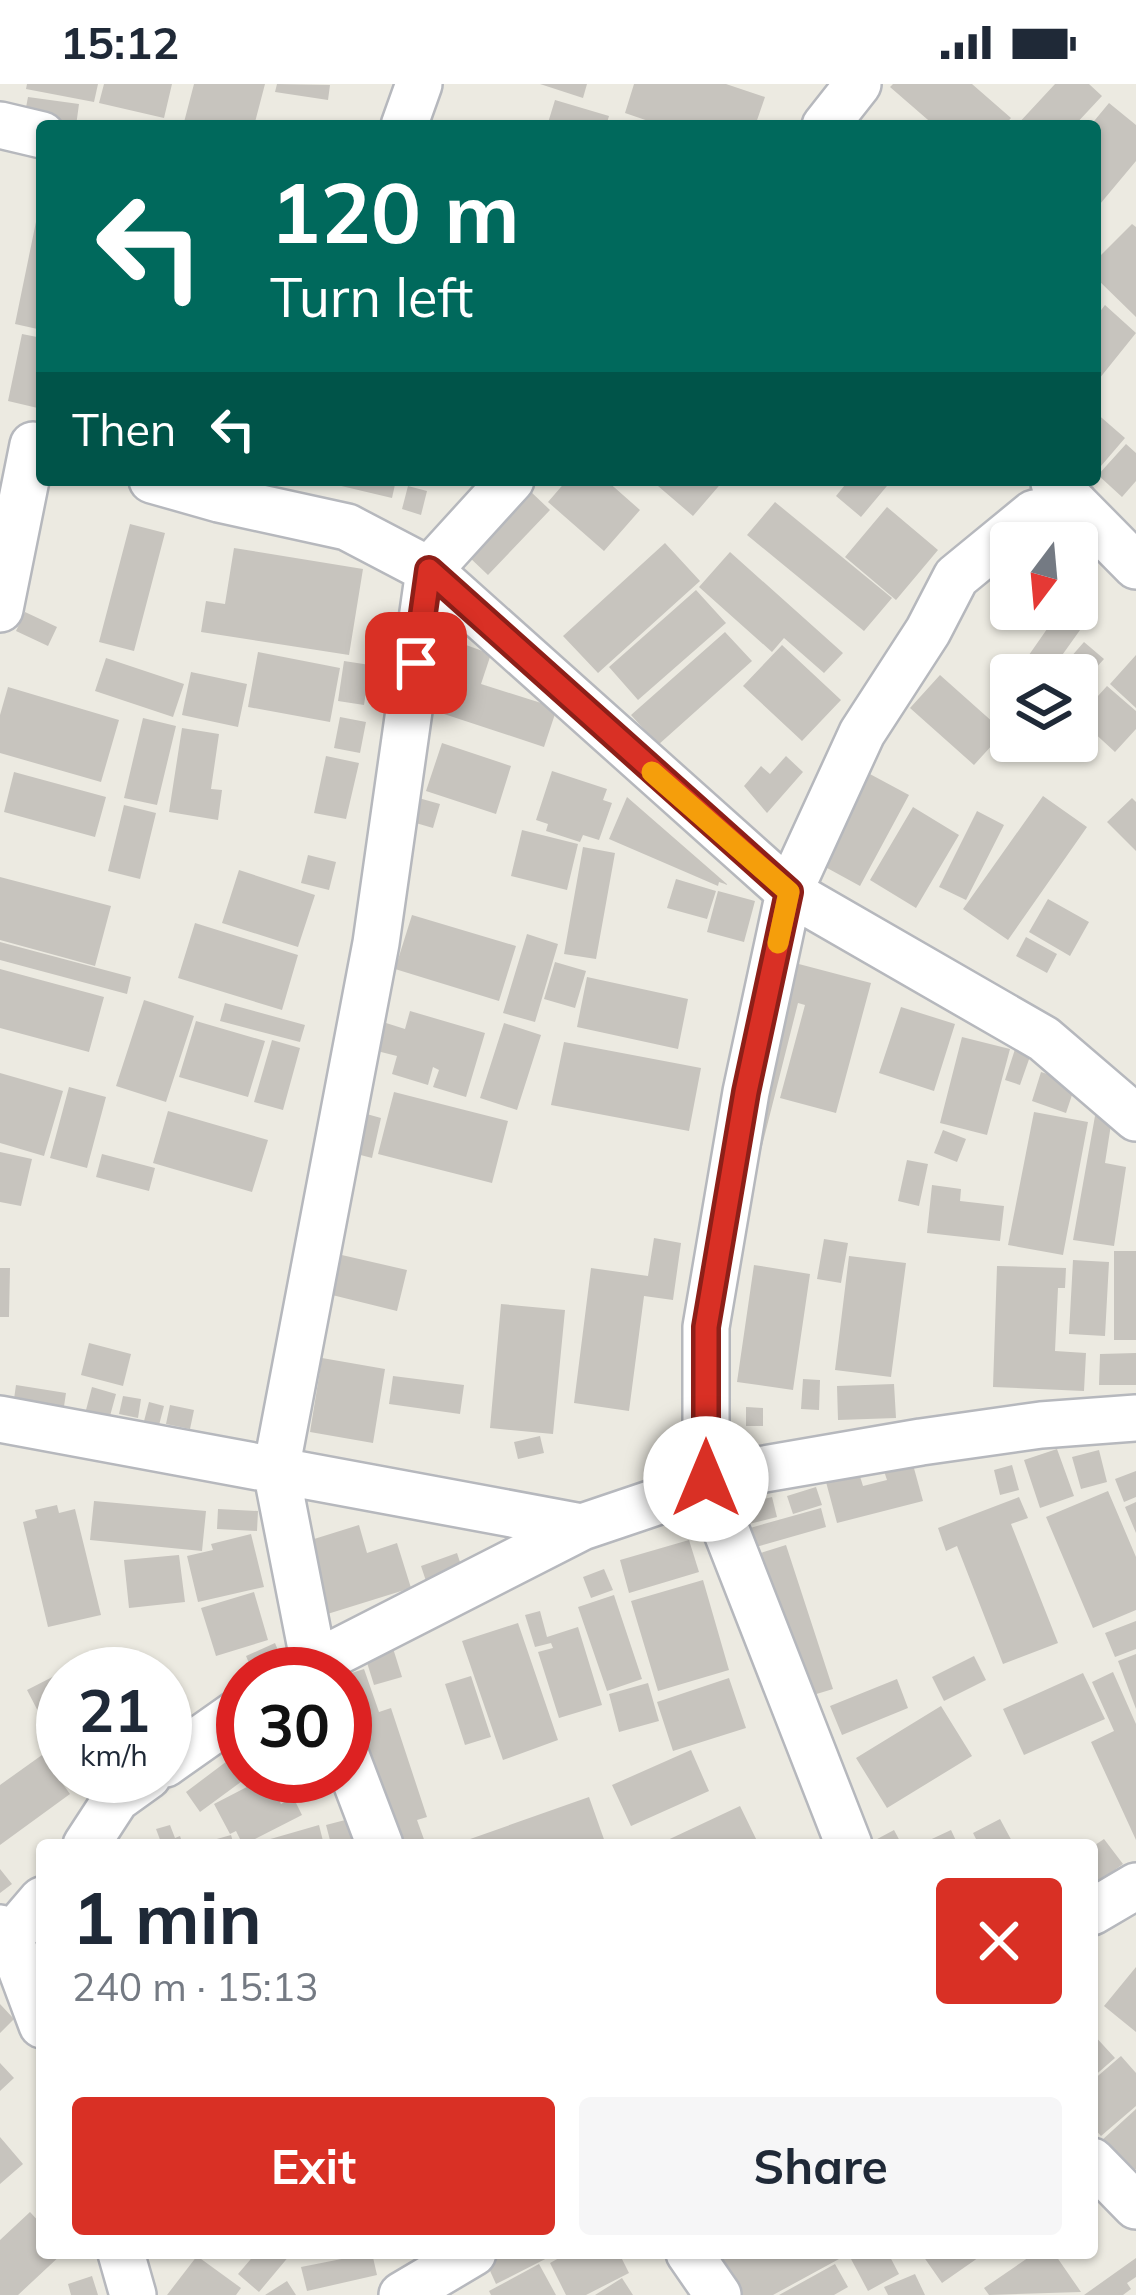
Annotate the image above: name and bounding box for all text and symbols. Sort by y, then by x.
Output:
text: 15:12 [60,14,179,70]
text: 120 m [270,159,520,264]
icon: left [72,168,228,324]
text: Turn left [270,263,473,331]
icon: left [200,396,266,462]
text: Then [72,401,176,457]
north arrow [990,522,1098,630]
map controls [990,522,1098,762]
pin [365,612,467,714]
icon: arrive [383,630,449,696]
button: layers [990,654,1098,762]
position arrow [643,1416,769,1542]
speed limit sign: 30 [216,1647,372,1803]
text: 21 [78,1672,150,1747]
text: km/h [80,1736,148,1774]
text: 1 min [72,1872,262,1962]
button: close [936,1878,1062,2004]
text: 240 m · 15:13 [72,1962,318,2011]
button: Exit [72,2097,555,2235]
button: Share [579,2097,1062,2235]

